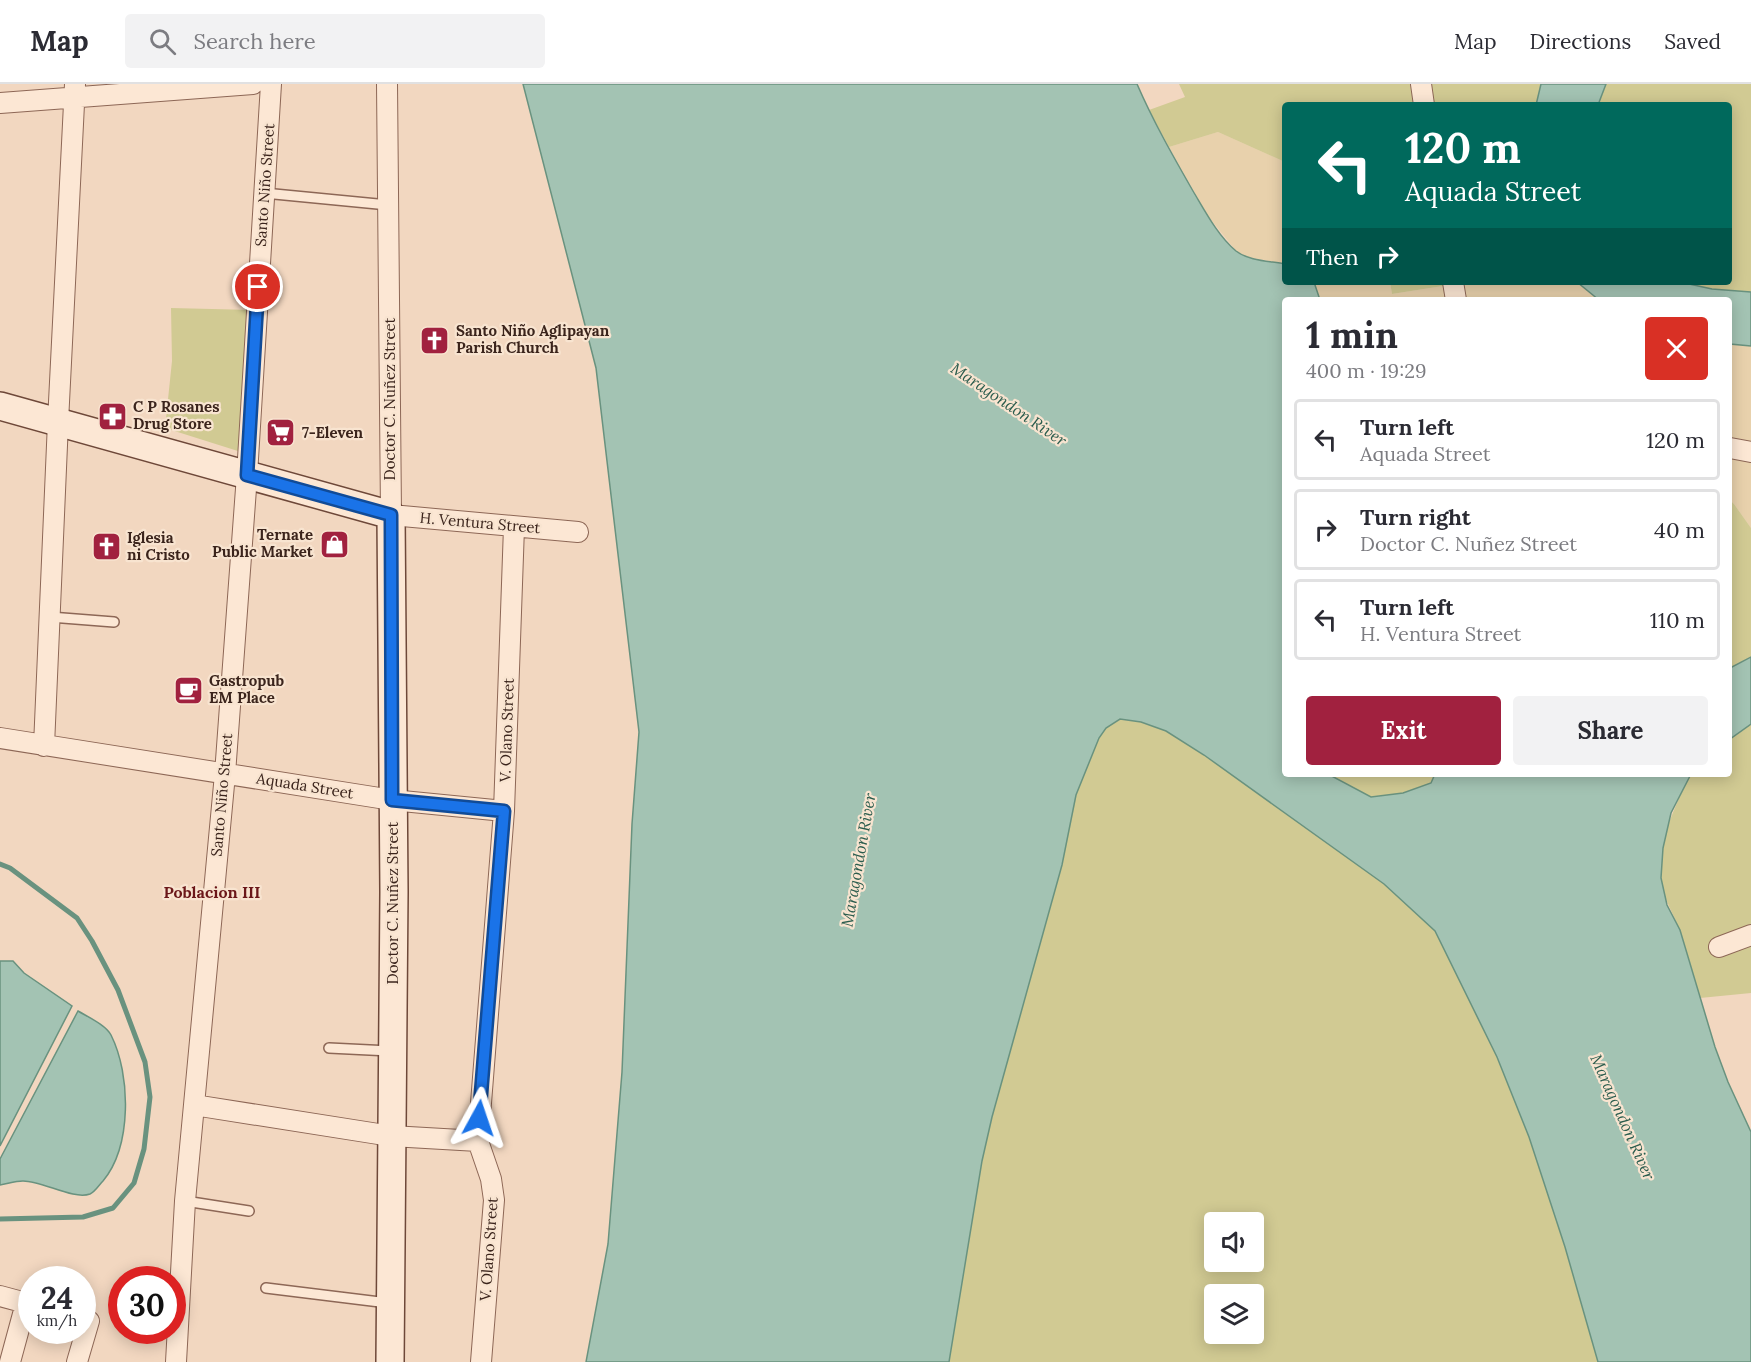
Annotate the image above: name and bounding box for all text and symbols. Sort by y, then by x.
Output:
search box [125,14,545,68]
text: Map [30,23,89,59]
icon: search [146,25,179,58]
text: Search here [194,27,316,55]
text: Map [1454,28,1497,55]
text: Directions [1530,28,1631,55]
text: Saved [1664,28,1721,55]
text: 120 m [1405,121,1521,175]
street label: Santo Niño Street [251,122,278,247]
icon: left [1306,126,1384,204]
text: Aquada Street [1405,174,1581,208]
icon: right [1371,240,1404,273]
text: Then [1306,243,1359,271]
pin [232,261,283,312]
icon: arrive [241,270,274,303]
text: 1 min [1306,312,1398,358]
street label: Doctor C. Nuñez Street [380,317,399,480]
button: close [1645,317,1708,380]
place label: Santo Niño Aglipayan Parish Church [456,321,610,357]
church icon: Santo Niño Aglipayan Parish Church [419,324,451,356]
water label: Maragondon River [947,358,1071,451]
text: 400 m · 19:29 [1306,358,1426,383]
place label: C P Rosanes Drug Store [133,397,219,433]
pharmacy icon: C P Rosanes Drug Store [96,400,128,432]
text: Turn left [1360,413,1454,441]
supermarket icon: 7-Eleven [265,417,297,449]
place label: 7-Eleven [302,423,364,442]
icon: left [1309,423,1342,456]
text: 120 m [1646,426,1705,454]
text: Aquada Street [1360,441,1491,466]
text: Turn right [1360,503,1471,531]
street label: H. Ventura Street [419,508,541,537]
icon: right [1309,513,1342,546]
text: 40 m [1654,516,1705,544]
place label: Ternate Public Market [212,525,314,561]
place label: Iglesia ni Cristo [127,528,190,564]
shop icon: Ternate Public Market [318,528,350,560]
church icon: Iglesia ni Cristo [90,531,122,563]
text: Doctor C. Nuñez Street [1360,531,1577,556]
text: Turn left [1360,593,1454,621]
icon: left [1309,603,1342,636]
text: 110 m [1650,606,1705,634]
text: H. Ventura Street [1360,621,1521,646]
place label: Gastropub EM Place [209,671,284,707]
cafe icon: Gastropub EM Place [172,674,204,706]
street label: V. Olano Street [495,677,518,783]
button: Exit [1306,696,1501,765]
button: Share [1513,696,1708,765]
street label: Santo Niño Street [207,732,236,857]
street label: Aquada Street [254,768,355,803]
water label: Maragondon River [836,791,880,928]
street label: Doctor C. Nuñez Street [383,821,402,984]
district label: Poblacion III [164,882,261,902]
water label: Maragondon River [1586,1051,1660,1184]
position arrow [447,1086,511,1150]
street label: V. Olano Street [475,1196,502,1302]
map controls [1204,1212,1264,1344]
button: sound [1204,1212,1264,1272]
speed limit sign: 30 [108,1266,186,1344]
text: 24 [41,1279,73,1317]
button: layers [1204,1284,1264,1344]
text: km/h [37,1311,77,1330]

